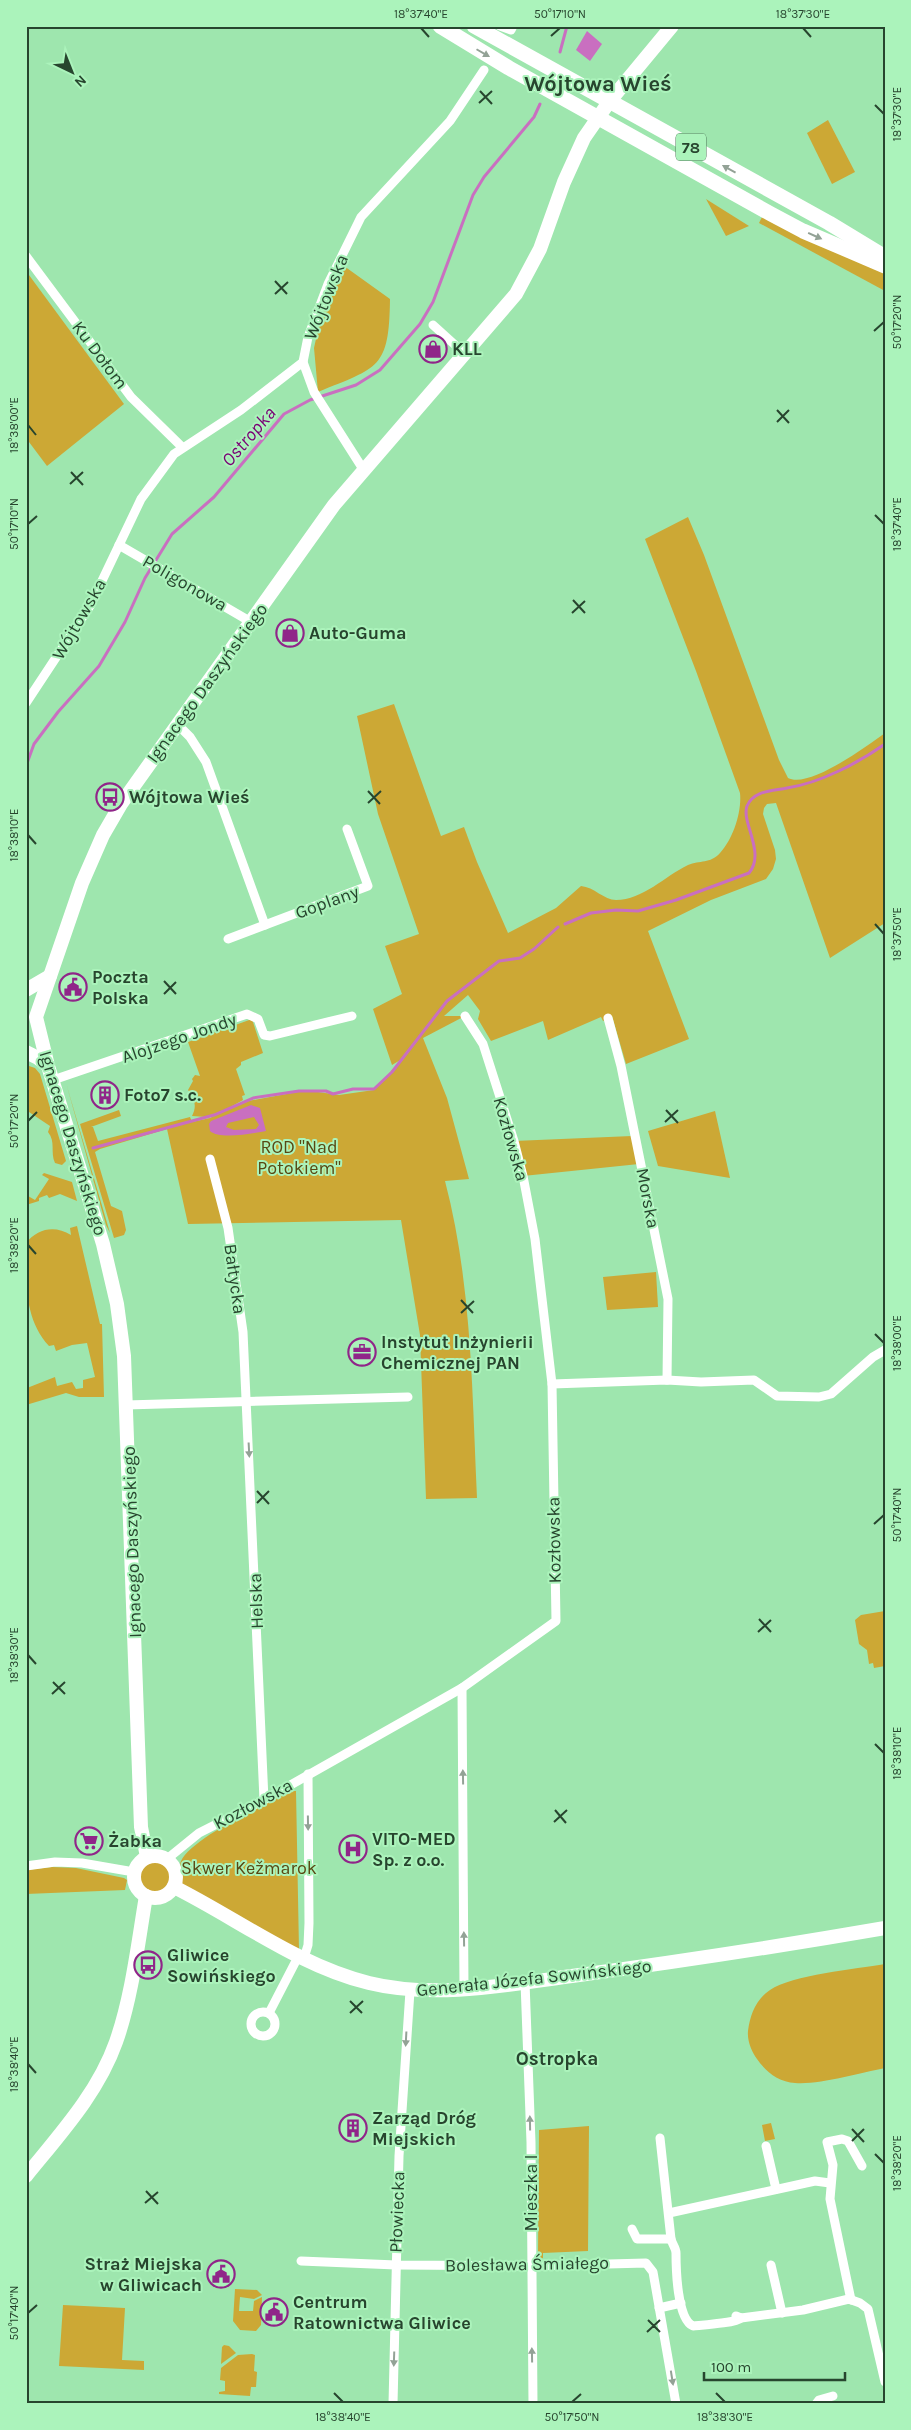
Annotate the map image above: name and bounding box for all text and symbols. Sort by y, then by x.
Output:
text: 18°37'40"E [394,7,448,21]
text: 50°17'10"N [534,7,586,21]
text: 18°37'30"E [776,7,830,21]
north arrow [48,48,98,98]
one-way arrow [475,49,490,57]
text: N [71,71,90,91]
district label: Wójtowa Wieś [524,71,672,97]
text: 18°37'30"E [890,87,904,141]
road number: 78 [676,134,706,160]
one-way arrow [723,164,736,173]
one-way arrow [808,232,822,240]
street label: Wójtowska [299,251,353,343]
text: 50°17'20"N [890,294,904,350]
street label: Ku Dołom [67,317,133,393]
shop icon: KLL [418,334,448,364]
place label: KLL [452,338,482,360]
text: 18°38'00"E [7,397,21,453]
water label: Ostropka [217,402,281,471]
text: 18°37'40"E [890,497,904,551]
text: 50°17'10"N [7,498,21,550]
street label: Poligonowa [139,550,231,616]
street label: Wójtowska [47,574,111,664]
street label: Ignacego Daszyńskiego [142,599,272,767]
shop icon: Auto-Guma [275,618,305,648]
place label: Auto-Guma [309,622,407,644]
bus stop icon: Wójtowa Wieś [95,782,125,812]
place label: Wójtowa Wieś [129,786,250,808]
text: 18°38'10"E [7,809,21,862]
street label: Goplany [292,880,362,924]
text: 18°37'50"E [890,907,904,961]
place label: Poczta Polska [92,966,149,1009]
public building icon: Poczta Polska [58,972,88,1002]
street label: Alojzego Jondy [119,1008,240,1068]
street label: Ignacego Daszyńskiego [34,1048,112,1238]
building icon: Foto7 s.c. [90,1080,120,1110]
place label: Foto7 s.c. [124,1084,201,1106]
text: 50°17'20"N [7,1093,21,1149]
street label: Kozłowska [488,1094,534,1184]
park label: ROD "Nad Potokiem" [257,1136,341,1179]
street label: Morska [631,1166,665,1230]
text: 18°38'20"E [7,1217,21,1273]
street label: Bałtycka [219,1243,251,1315]
text: 18°38'00"E [890,1315,904,1371]
place label: Instytut Inżynierii Chemicznej PAN [381,1331,534,1374]
office icon: Instytut Inżynierii Chemicznej PAN [347,1337,377,1367]
one-way arrow [245,1442,253,1458]
street label: Ignacego Daszyńskiego [118,1446,146,1638]
text: 50°17'40"N [890,1488,904,1542]
street label: Kozłowska [542,1496,566,1584]
street label: Helska [244,1573,268,1629]
text: 18°38'30"E [7,1627,21,1683]
text: 18°38'10"E [890,1727,904,1780]
one-way arrow [459,1769,467,1785]
street label: Kozłowska [210,1774,296,1834]
one-way arrow [304,1815,312,1831]
supermarket icon: Żabka [74,1826,104,1856]
place label: VITO-MED Sp. z o.o. [372,1828,456,1871]
place label: Żabka [108,1830,162,1852]
hospital icon: VITO-MED Sp. z o.o. [338,1834,368,1864]
park label: Skwer Kežmarok [181,1857,317,1879]
one-way arrow [460,1931,468,1947]
place label: Gliwice Sowińskiego [167,1944,276,1987]
bus stop icon: Gliwice Sowińskiego [133,1950,163,1980]
street label: Generała Józefa Sowińskiego [415,1955,653,2001]
one-way arrow [402,2031,410,2047]
text: 18°38'40"E [7,2036,21,2092]
district label: Ostropka [516,2048,598,2070]
place label: Zarząd Dróg Miejskich [372,2107,477,2150]
building icon: Zarząd Dróg Miejskich [338,2113,368,2143]
one-way arrow [526,2114,534,2130]
text: 18°38'20"E [890,2135,904,2191]
street label: Mieszka I [520,2154,542,2232]
street label: Płowiecka [385,2171,409,2253]
street label: Bolesława Śmiałego [445,2251,609,2276]
place label: Straż Miejska w Gliwicach [84,2253,202,2296]
public building icon: Straż Miejska w Gliwicach [206,2259,236,2289]
text: 50°17'40"N [7,2286,21,2340]
place label: Centrum Ratownictwa Gliwice [293,2291,471,2334]
public building icon: Centrum Ratownictwa Gliwice [259,2297,289,2327]
one-way arrow [527,2347,535,2363]
scale bar [704,2350,845,2382]
one-way arrow [390,2351,398,2367]
text: 100 m [711,2358,751,2376]
one-way arrow [668,2370,676,2386]
text: 18°38'40"E [315,2410,371,2424]
text: 50°17'50"N [545,2410,599,2424]
text: 18°38'30"E [697,2410,753,2424]

